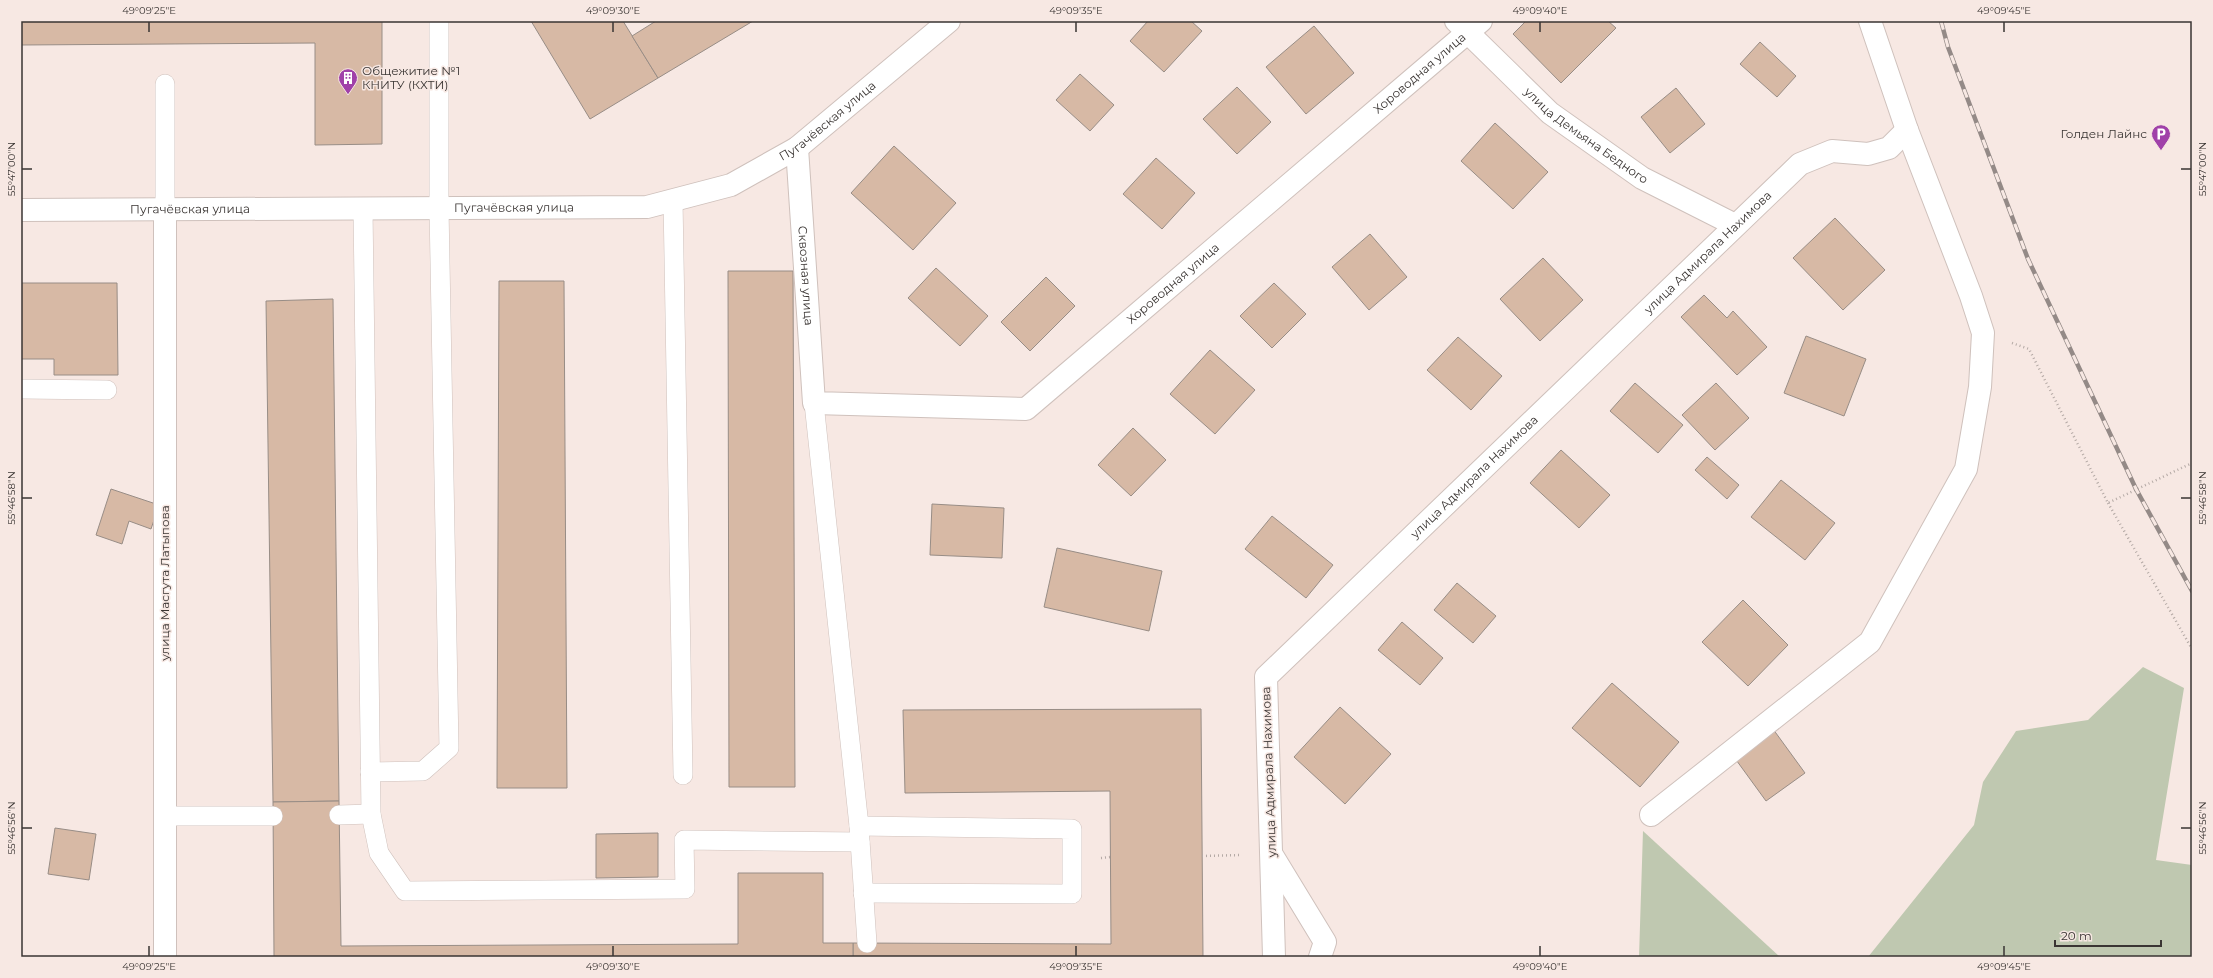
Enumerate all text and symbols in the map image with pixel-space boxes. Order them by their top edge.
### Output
text: 49°09'25"E [122,4,176,17]
text: 49°09'30"E [586,4,641,17]
text: 49°09'35"E [1049,4,1103,17]
text: 49°09'40"E [1513,4,1568,17]
text: 49°09'45"E [1977,4,2031,17]
street label: Хороводная улица [1370,29,1469,117]
place label: Общежитие №1 КНИТУ (КХТИ) [362,63,460,92]
building icon: Общежитие №1 КНИТУ (КХТИ) [337,67,359,95]
street label: Пугачёвская улица [776,77,879,164]
street label: улица Демьяна Бедного [1521,83,1651,187]
parking icon: Голден Лайнс [2150,123,2172,151]
place label: Голден Лайнс [2060,126,2147,141]
text: 55°47'00"N [5,142,18,196]
text: 55°47'00"N [2196,142,2209,196]
street label: улица Адмирала Нахимова [1640,187,1774,317]
street label: Пугачёвская улица [454,199,574,215]
street label: Пугачёвская улица [130,201,250,216]
street label: Сквозная улица [795,225,817,326]
street label: Хороводная улица [1124,240,1222,327]
street label: улица Адмирала Нахимова [1406,412,1541,542]
text: 55°46'58"N [5,471,18,525]
text: 55°46'58"N [2196,471,2209,525]
street label: улица Масгута Латыпова [157,505,172,662]
street label: улица Адмирала Нахимова [1258,686,1279,859]
text: 55°46'56"N [5,801,18,855]
text: 55°46'56"N [2196,801,2209,855]
scale bar [2055,922,2161,948]
text: 20 m [2061,928,2092,943]
text: 49°09'25"E [122,960,176,973]
text: 49°09'30"E [586,960,641,973]
text: 49°09'35"E [1049,960,1103,973]
text: 49°09'40"E [1513,960,1568,973]
text: 49°09'45"E [1977,960,2031,973]

